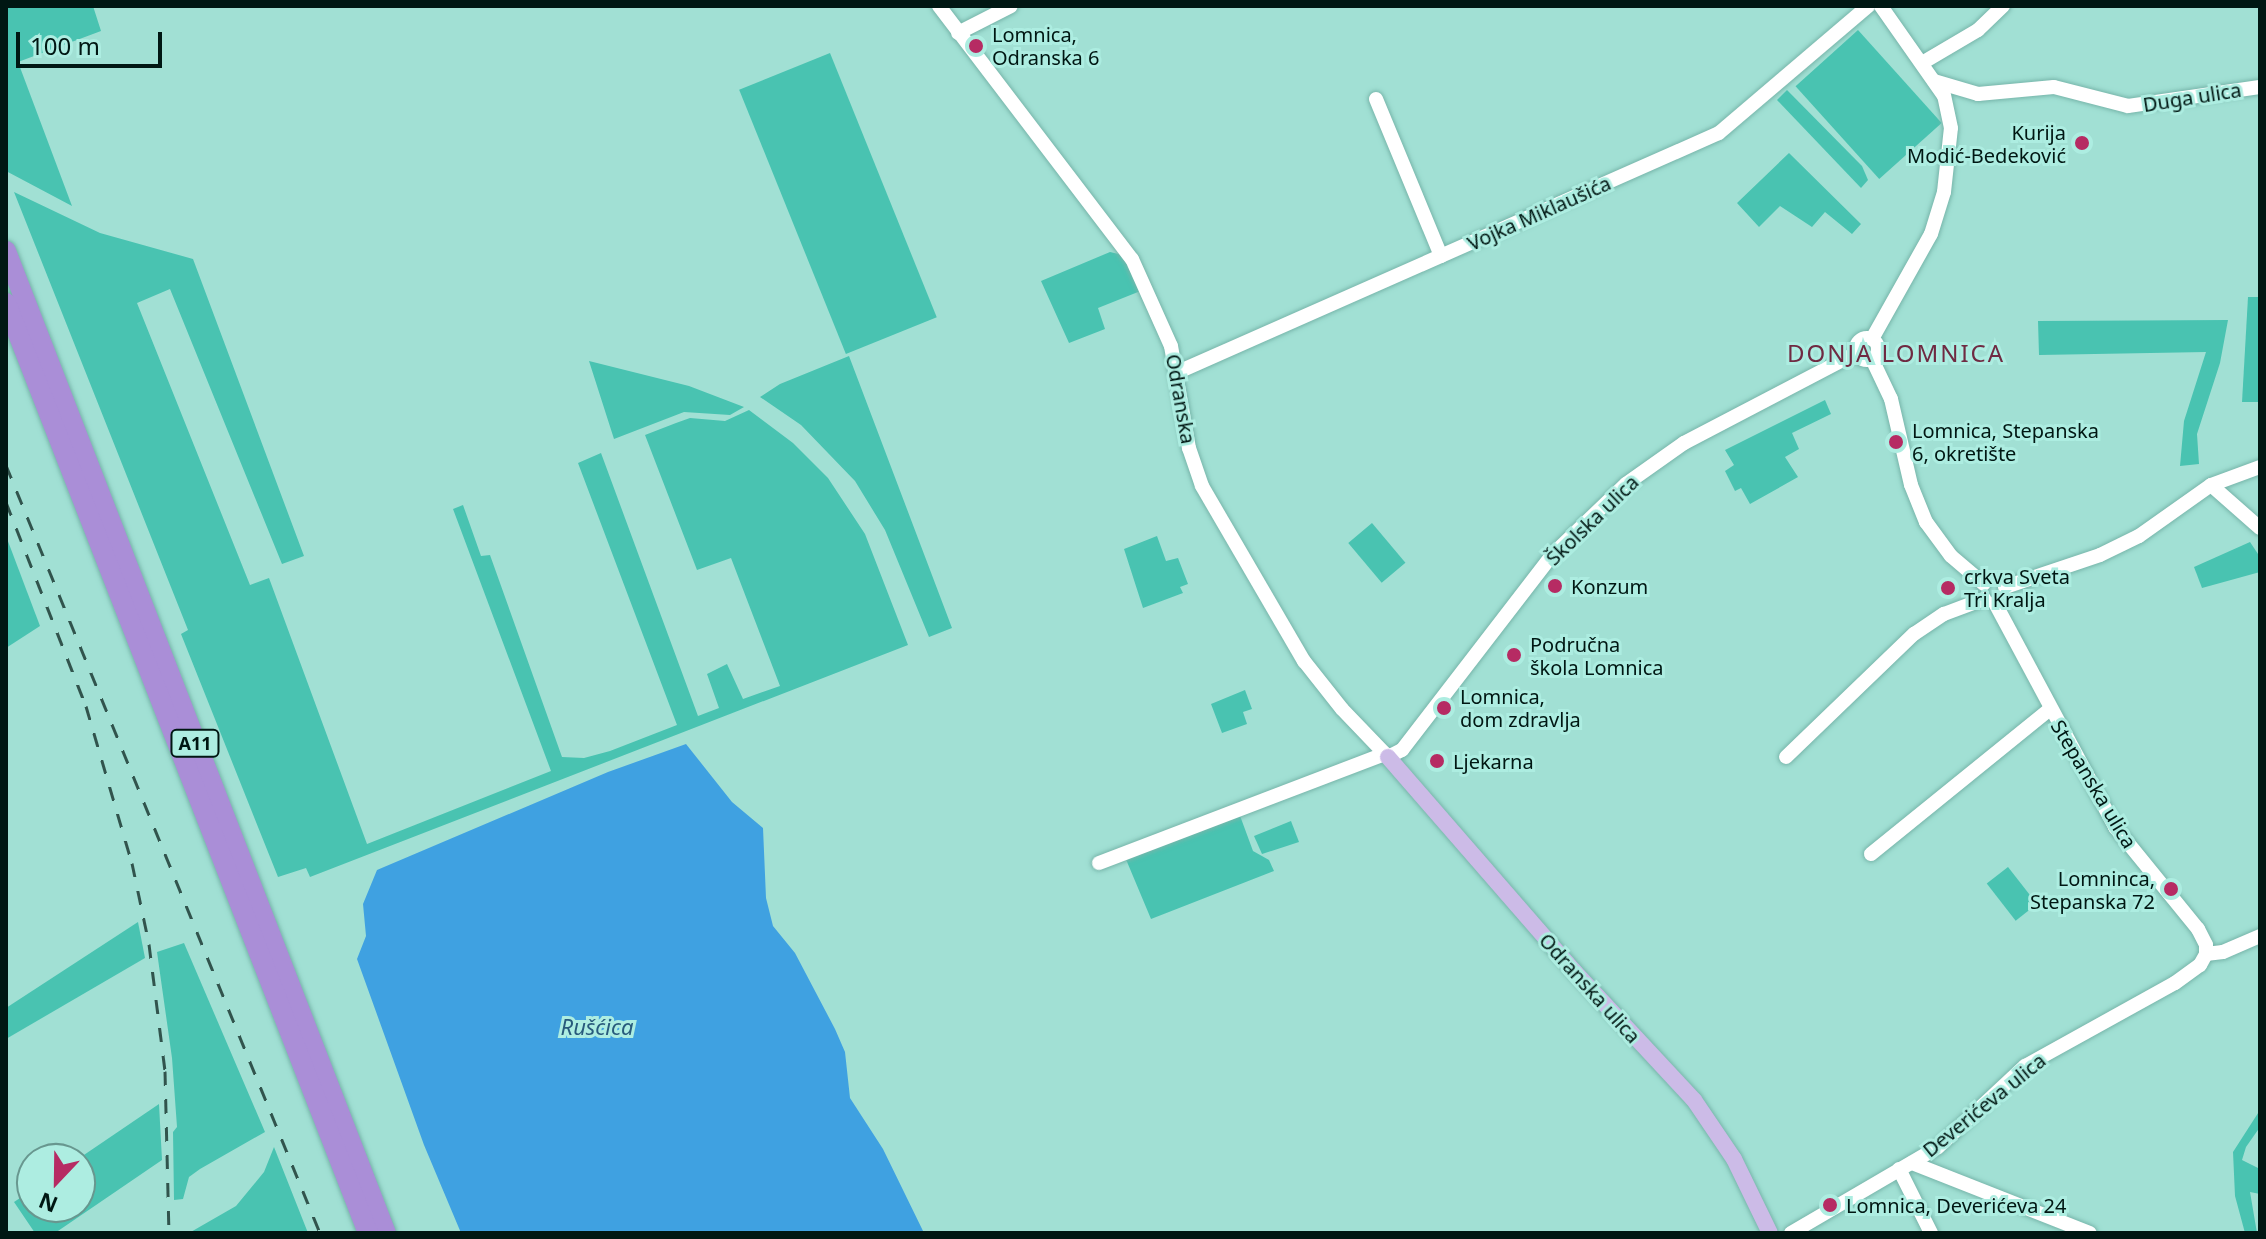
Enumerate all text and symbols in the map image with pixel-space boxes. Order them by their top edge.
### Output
scale bar [20,16,166,66]
place label: Lomnica, Odranska 6 [992,22,1099,69]
text: 100 m [30,29,100,62]
marker: Lomnica, Odranska 6 [967,37,985,55]
street label: Duga ulica [2141,77,2243,117]
place label: Kurija Modić-Bedeković [1907,120,2066,167]
marker: Kurija Modić-Bedeković [2073,134,2091,152]
street label: Vojka Miklaušića [1464,171,1614,255]
district label: DONJA LOMNICA [1787,339,2005,367]
street label: Odranska [1161,352,1201,446]
place label: Lomnica, Stepanska 6, okretište [1912,418,2099,465]
marker: Lomnica, Stepanska 6, okretište [1887,433,1905,451]
street label: Školska ulica [1541,470,1643,570]
place label: crkva Sveta Tri Kralja [1964,564,2070,611]
place label: Konzum [1571,574,1648,598]
marker: Konzum [1546,577,1564,595]
marker: crkva Sveta Tri Kralja [1939,579,1957,597]
place label: Područna škola Lomnica [1530,632,1664,679]
marker: Područna škola Lomnica [1505,646,1523,664]
place label: Lomnica, dom zdravlja [1460,684,1581,731]
marker: Lomnica, dom zdravlja [1435,699,1453,717]
street label: Stepanska ulica [2046,715,2142,853]
road number: A11 [169,729,221,757]
place label: Ljekarna [1453,749,1534,773]
marker: Ljekarna [1428,752,1446,770]
place label: Lomninca, Stepanska 72 [2030,866,2155,913]
marker: Lomninca, Stepanska 72 [2162,880,2180,898]
street label: Odranska ulica [1534,928,1646,1048]
water label: Rušćica [561,1014,633,1040]
street label: Deverićeva ulica [1918,1048,2050,1162]
north arrow [16,1143,96,1223]
text: N [34,1186,62,1221]
place label: Lomnica, Deverićeva 24 [1846,1193,2066,1217]
marker: Lomnica, Deverićeva 24 [1821,1196,1839,1214]

